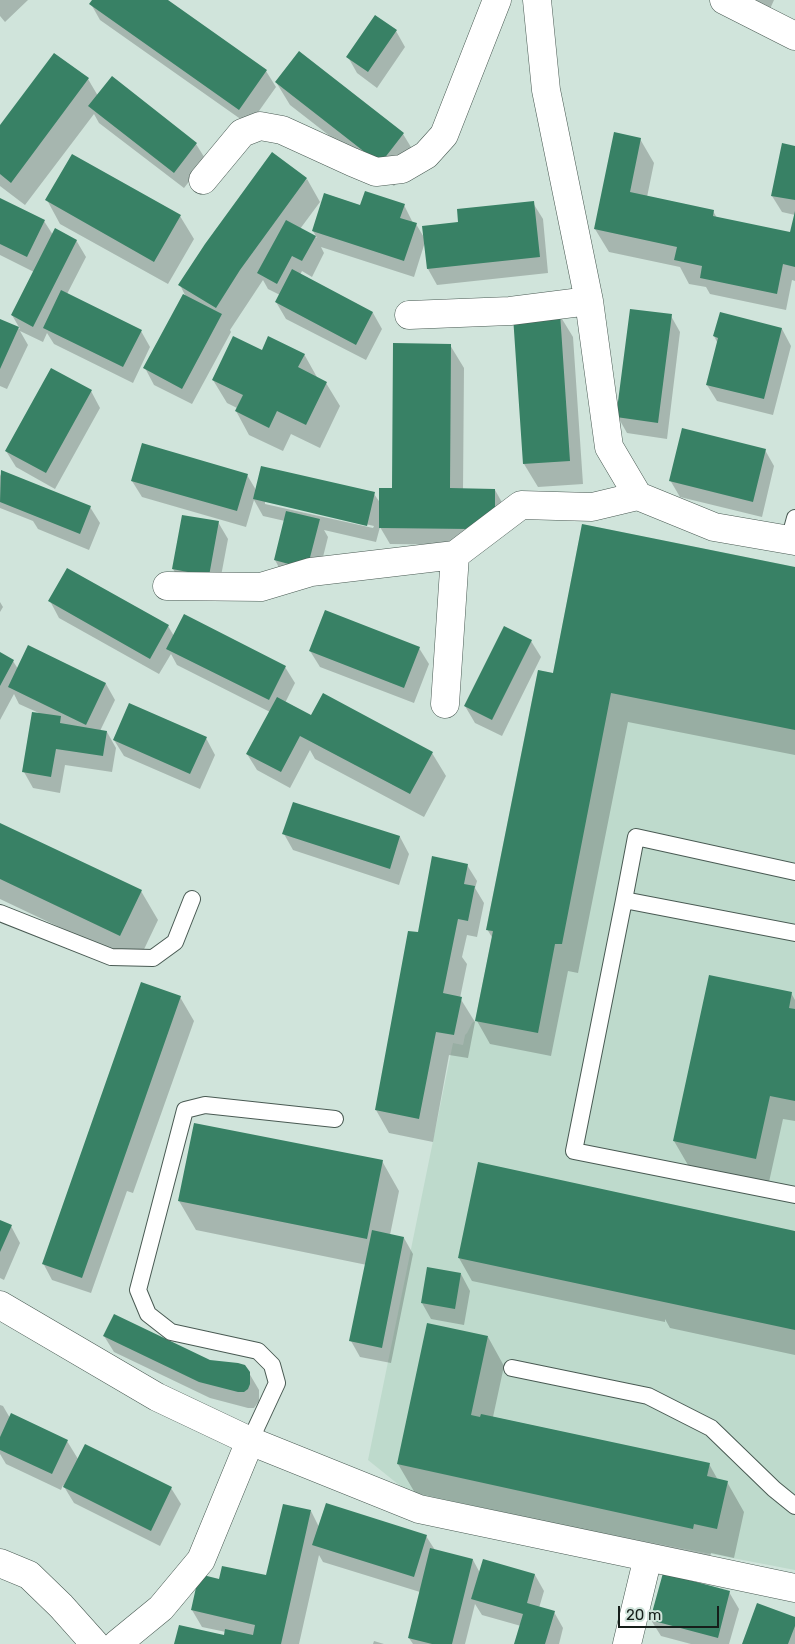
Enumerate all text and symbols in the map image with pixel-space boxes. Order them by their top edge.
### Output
scale bar [620,1596,721,1628]
text: 20 m [626,1606,661,1624]

